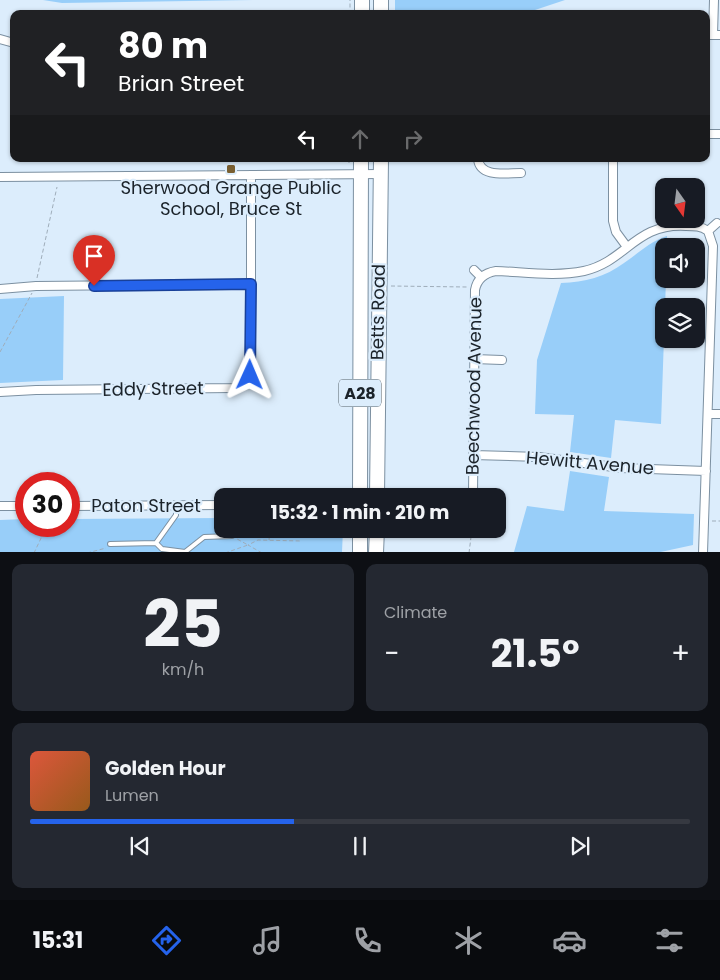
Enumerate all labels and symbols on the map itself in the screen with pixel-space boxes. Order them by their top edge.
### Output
marker: Sherwood Grange Public School, Bruce St [225,163,237,175]
place label: Sherwood Grange Public School, Bruce St [120,175,342,221]
north arrow [655,178,705,228]
pin [73,235,115,286]
street label: Betts Road [364,264,391,360]
street label: Beechwood Avenue [459,297,488,475]
position arrow [223,348,275,400]
street label: Eddy Street [102,375,204,402]
road number: A28 [339,379,381,406]
street label: Hewitt Avenue [525,444,655,481]
speed limit sign: 30 [15,472,80,537]
street label: Paton Street [91,493,201,518]

